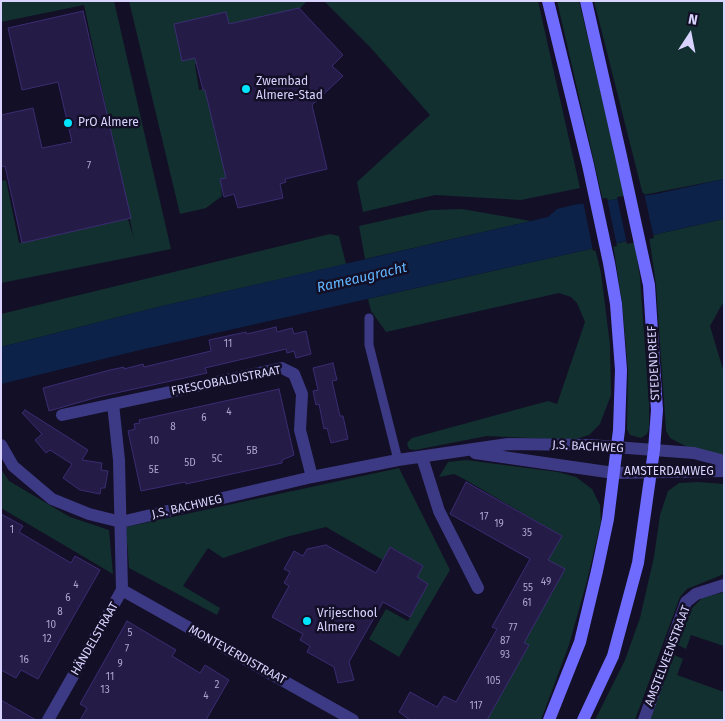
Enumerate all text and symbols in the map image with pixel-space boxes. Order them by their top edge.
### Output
north arrow [665,10,715,60]
text: N [687,11,699,29]
place label: Zwembad Almere-Stad [256,75,323,103]
marker: Zwembad Almere-Stad [240,83,252,95]
place label: PrO Almere [78,116,139,130]
marker: PrO Almere [62,117,74,129]
house number: 7 [87,160,91,172]
water label: Rameaugracht [315,259,409,297]
street label: STEDENDREEF [645,325,663,401]
house number: 11 [224,338,232,350]
street label: FRESCOBALDISTRAAT [170,363,282,399]
house number: 4 [226,406,232,418]
house number: 6 [201,412,207,424]
house number: 8 [170,421,176,433]
house number: 10 [149,435,159,447]
street label: J.S. BACHWEG [552,438,624,456]
house number: 5B [246,445,258,457]
house number: 5C [212,453,222,465]
house number: 5D [184,457,196,469]
house number: 5E [149,464,159,476]
street label: AMSTERDAMWEG [624,465,714,479]
street label: J.S. BACHWEG [150,492,224,522]
house number: 17 [480,511,488,523]
house number: 19 [494,518,504,530]
house number: 1 [10,524,14,536]
house number: 35 [522,527,532,539]
house number: 49 [541,576,551,588]
house number: 4 [73,579,79,591]
house number: 55 [523,582,533,594]
house number: 6 [65,592,71,604]
house number: 61 [522,597,532,609]
street label: HÄNDELSTRAAT [68,600,122,678]
street label: AMSTELVEENSTRAAT [642,604,694,708]
house number: 8 [57,606,63,618]
place label: Vrijeschool Almere [317,607,377,635]
marker: Vrijeschool Almere [301,615,313,627]
house number: 10 [46,619,56,631]
street label: MONTEVERDISTRAAT [186,622,288,688]
house number: 77 [509,622,517,634]
house number: 5 [127,627,133,639]
house number: 12 [42,633,52,645]
house number: 87 [500,635,510,647]
house number: 7 [125,643,129,655]
house number: 93 [500,649,510,661]
house number: 16 [19,654,29,666]
house number: 9 [117,658,123,670]
house number: 11 [106,671,114,683]
house number: 105 [486,675,500,687]
house number: 2 [215,679,219,691]
house number: 13 [100,684,110,696]
house number: 4 [203,690,209,702]
house number: 117 [470,700,482,712]

